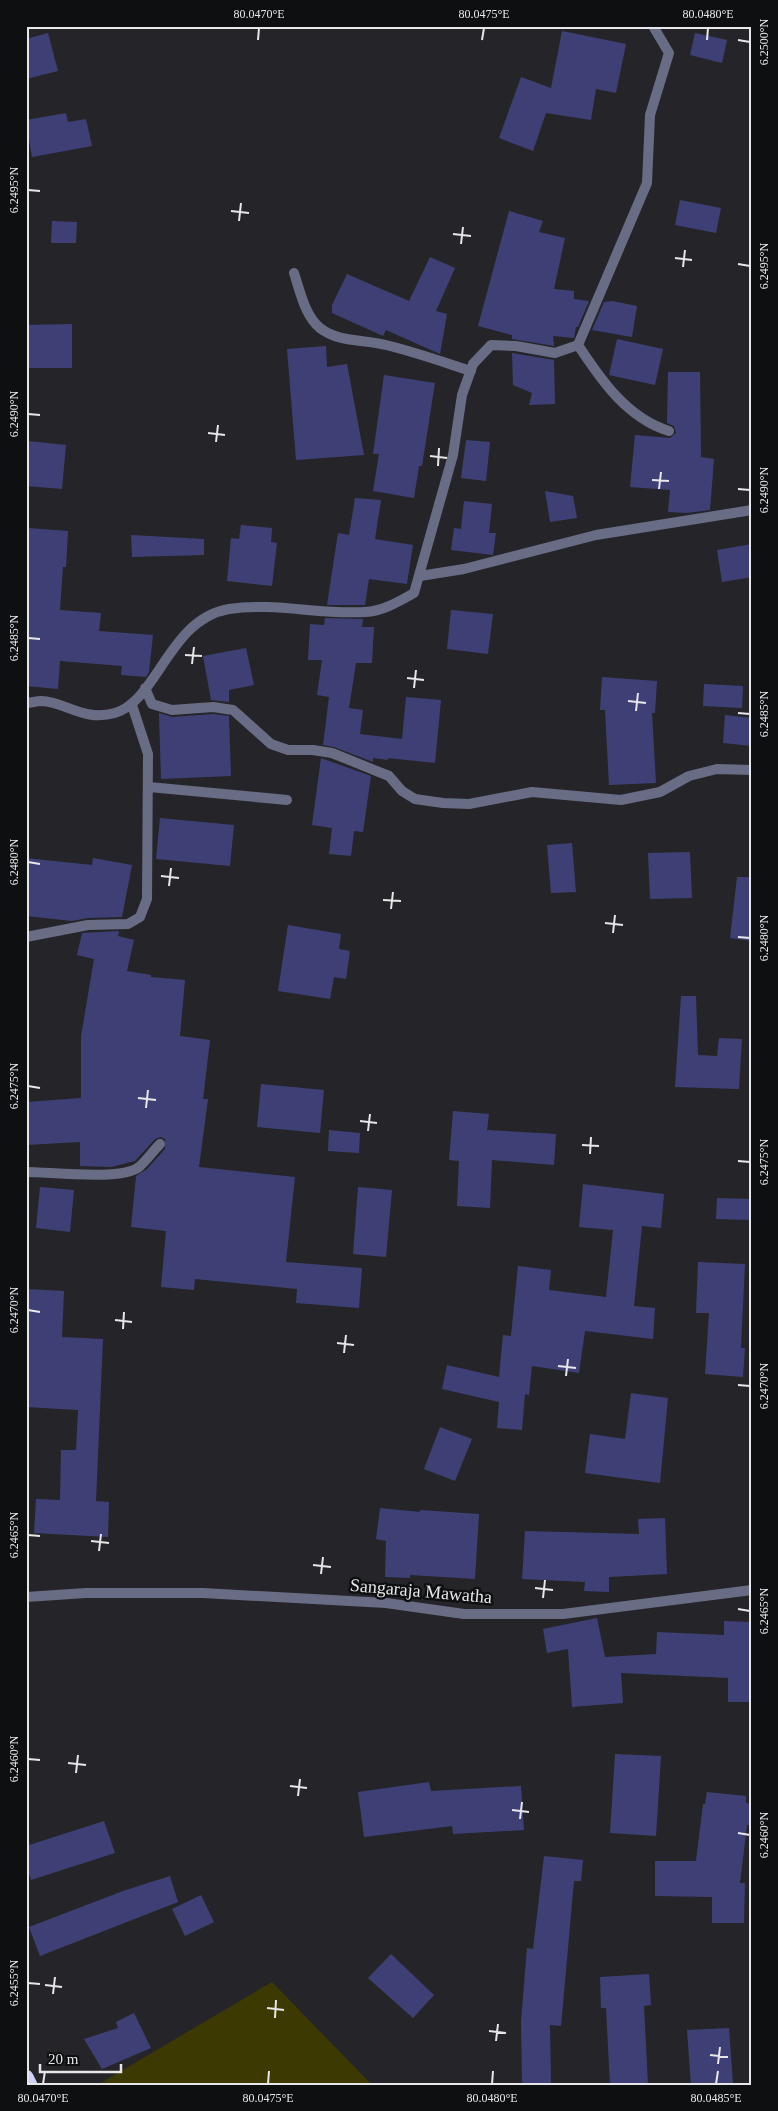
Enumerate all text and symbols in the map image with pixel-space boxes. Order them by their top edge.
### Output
text: 80.0470°E [233,7,285,21]
text: 80.0475°E [458,7,510,21]
text: 80.0480°E [682,7,734,21]
text: 6.2500°N [757,18,771,65]
text: 6.2495°N [7,166,21,213]
text: 6.2495°N [757,242,771,289]
text: 6.2490°N [7,390,21,437]
text: 6.2490°N [757,466,771,513]
text: 6.2485°N [7,614,21,661]
text: 6.2485°N [757,690,771,737]
text: 6.2480°N [7,838,21,885]
text: 6.2480°N [757,914,771,961]
text: 6.2475°N [7,1062,21,1109]
text: 6.2475°N [757,1138,771,1185]
text: 6.2470°N [7,1286,21,1333]
text: 6.2470°N [757,1362,771,1409]
text: 6.2465°N [7,1511,21,1558]
street label: Sangaraja Mawatha [349,1575,493,1607]
text: 6.2465°N [757,1587,771,1634]
text: 6.2460°N [7,1735,21,1782]
text: 6.2460°N [757,1811,771,1858]
text: 6.2455°N [7,1959,21,2006]
scale bar [40,2041,121,2073]
text: 20 m [48,2051,79,2067]
text: 80.0470°E [17,2091,69,2105]
text: 80.0475°E [242,2091,294,2105]
text: 80.0480°E [466,2091,518,2105]
text: 80.0485°E [690,2091,742,2105]

